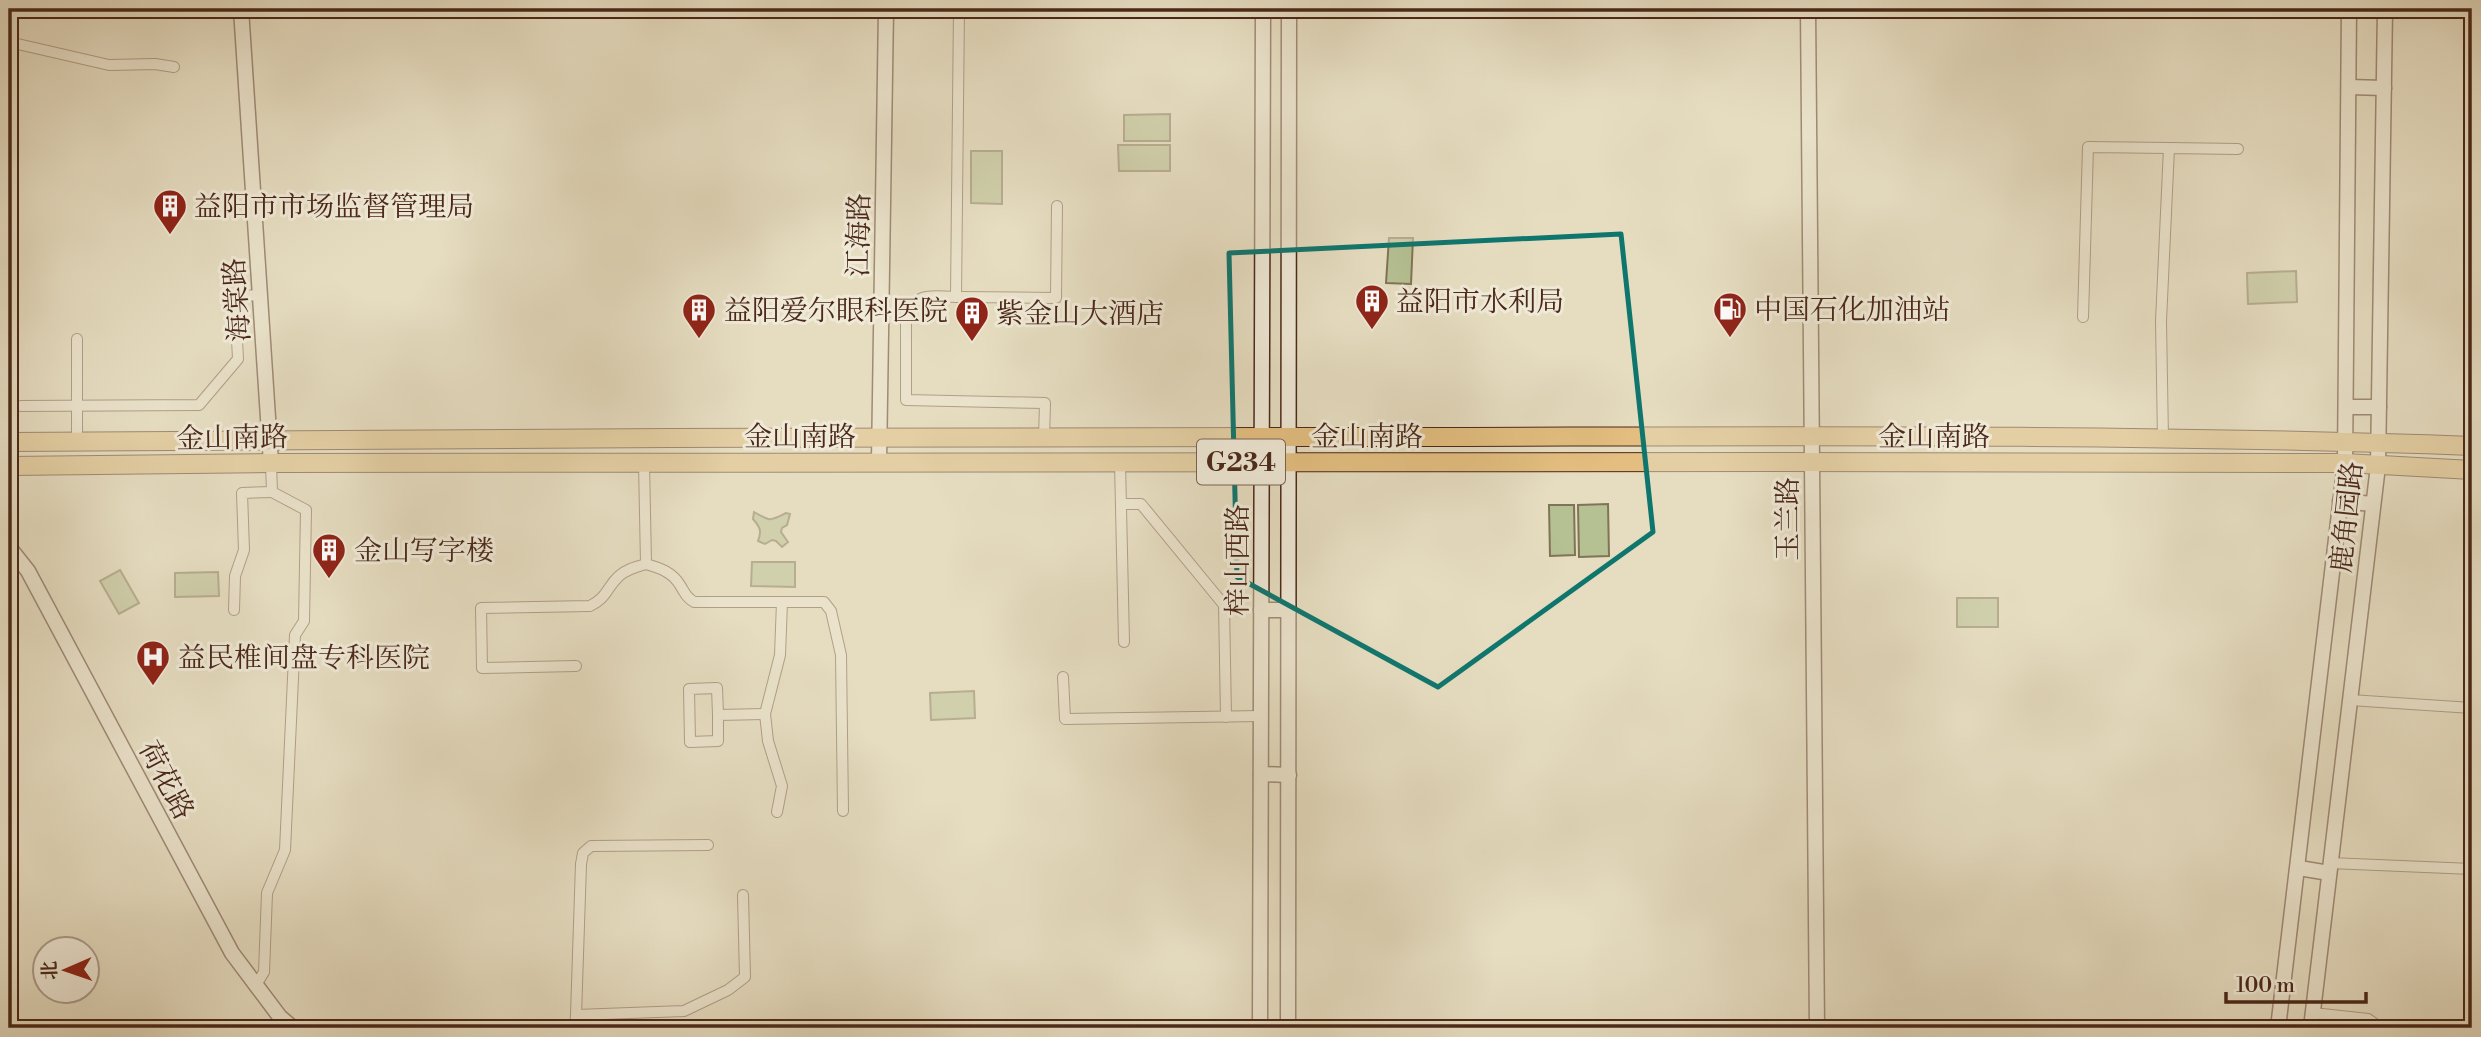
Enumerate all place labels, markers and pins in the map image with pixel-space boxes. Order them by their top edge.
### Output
building icon: 益阳市市场监督管理局 [151,187,189,236]
place label: 益阳市市场监督管理局 [194,190,474,225]
building icon: 益阳市水利局 [1353,282,1391,331]
place label: 益阳市水利局 [1396,285,1564,320]
fuel station icon: 中国石化加油站 [1711,290,1749,339]
building icon: 益阳爱尔眼科医院 [680,291,718,340]
place label: 中国石化加油站 [1754,293,1950,328]
place label: 益阳爱尔眼科医院 [724,294,948,329]
building icon: 紫金山大酒店 [953,294,991,343]
place label: 紫金山大酒店 [996,297,1164,332]
building icon: 金山写字楼 [310,531,348,580]
place label: 金山写字楼 [354,534,494,569]
hospital icon: 益民椎间盘专科医院 [134,638,172,687]
place label: 益民椎间盘专科医院 [178,641,430,676]

